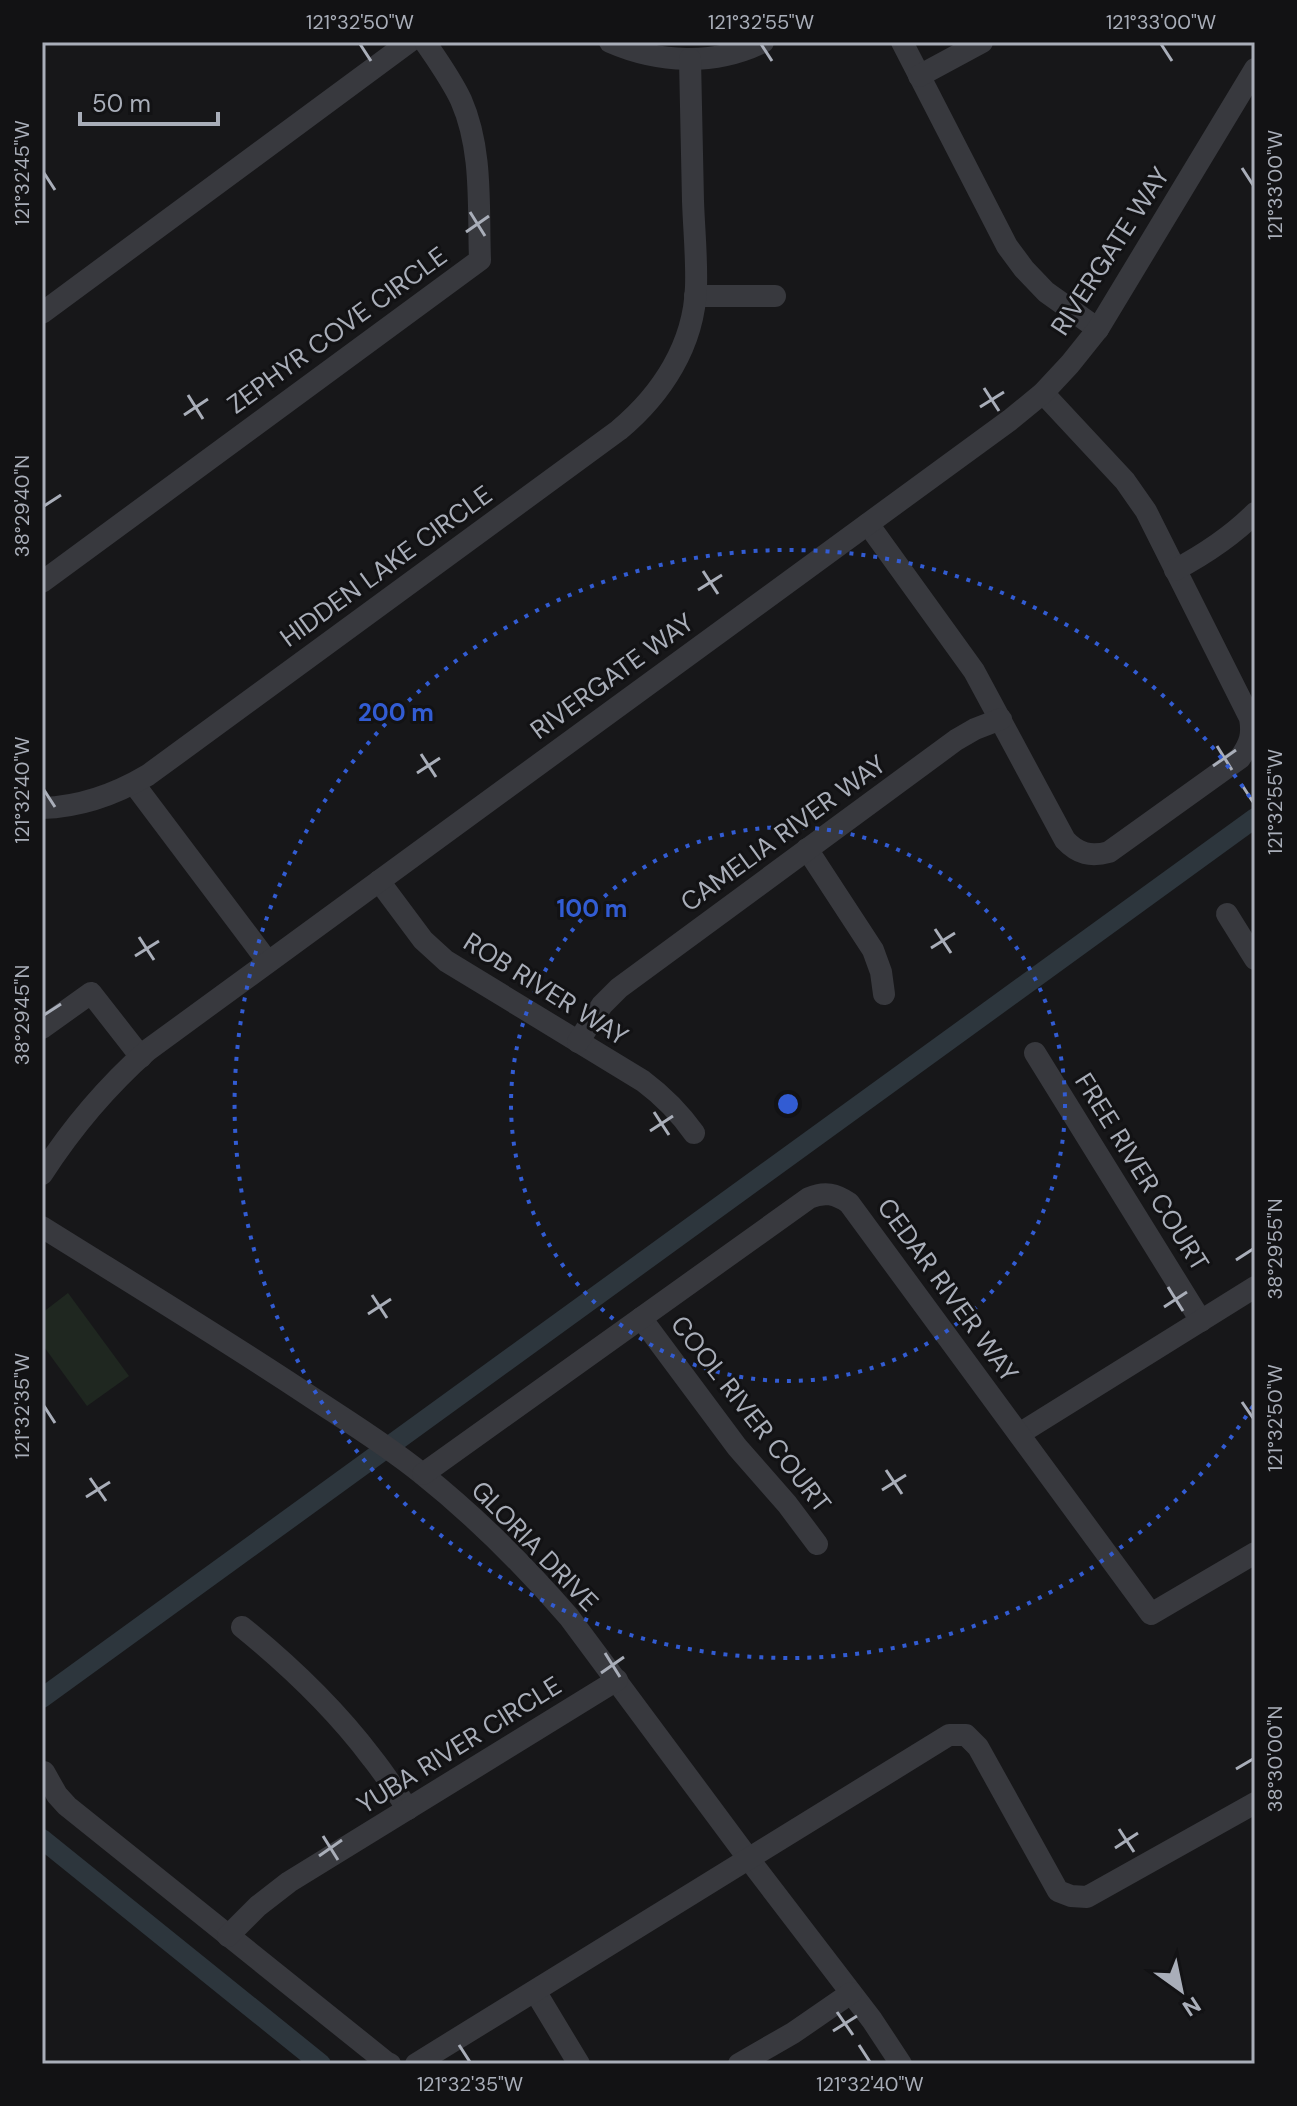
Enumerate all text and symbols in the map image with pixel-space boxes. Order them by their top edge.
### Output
text: 121°32'50"W [306,9,414,35]
text: 121°32'55"W [708,9,814,35]
text: 121°33'00"W [1106,9,1216,35]
scale bar [80,76,218,126]
text: 50 m [92,88,151,119]
text: 121°32'45"W [9,120,35,226]
text: 121°33'00"W [1262,130,1288,240]
street label: RIVERGATE WAY [1043,160,1177,342]
street label: ZEPHYR COVE CIRCLE [221,239,453,421]
text: 38°29'40"N [9,455,35,557]
street label: HIDDEN LAKE CIRCLE [273,478,499,654]
street label: RIVERGATE WAY [524,605,700,747]
text: 200 m [358,697,434,728]
text: 121°32'40"W [9,736,35,844]
street label: CAMELIA RIVER WAY [674,747,892,919]
text: 121°32'55"W [1262,749,1288,855]
text: 100 m [557,893,627,924]
street label: ROB RIVER WAY [457,925,635,1053]
text: 38°29'45"N [9,965,35,1065]
street label: FREE RIVER COURT [1067,1067,1217,1277]
centre of rings [774,1090,802,1118]
street label: CEDAR RIVER WAY [870,1191,1026,1389]
text: 38°29'55"N [1262,1199,1288,1300]
street label: COOL RIVER COURT [663,1308,839,1520]
text: 121°32'35"W [9,1353,35,1459]
text: 121°32'50"W [1262,1364,1288,1472]
street label: GLORIA DRIVE [464,1473,606,1619]
street label: YUBA RIVER CIRCLE [350,1668,568,1822]
text: 38°30'00"N [1262,1706,1288,1812]
north arrow [1141,1950,1221,2030]
text: N [1177,1990,1206,2023]
text: 121°32'35"W [417,2071,523,2097]
text: 121°32'40"W [816,2071,924,2097]

